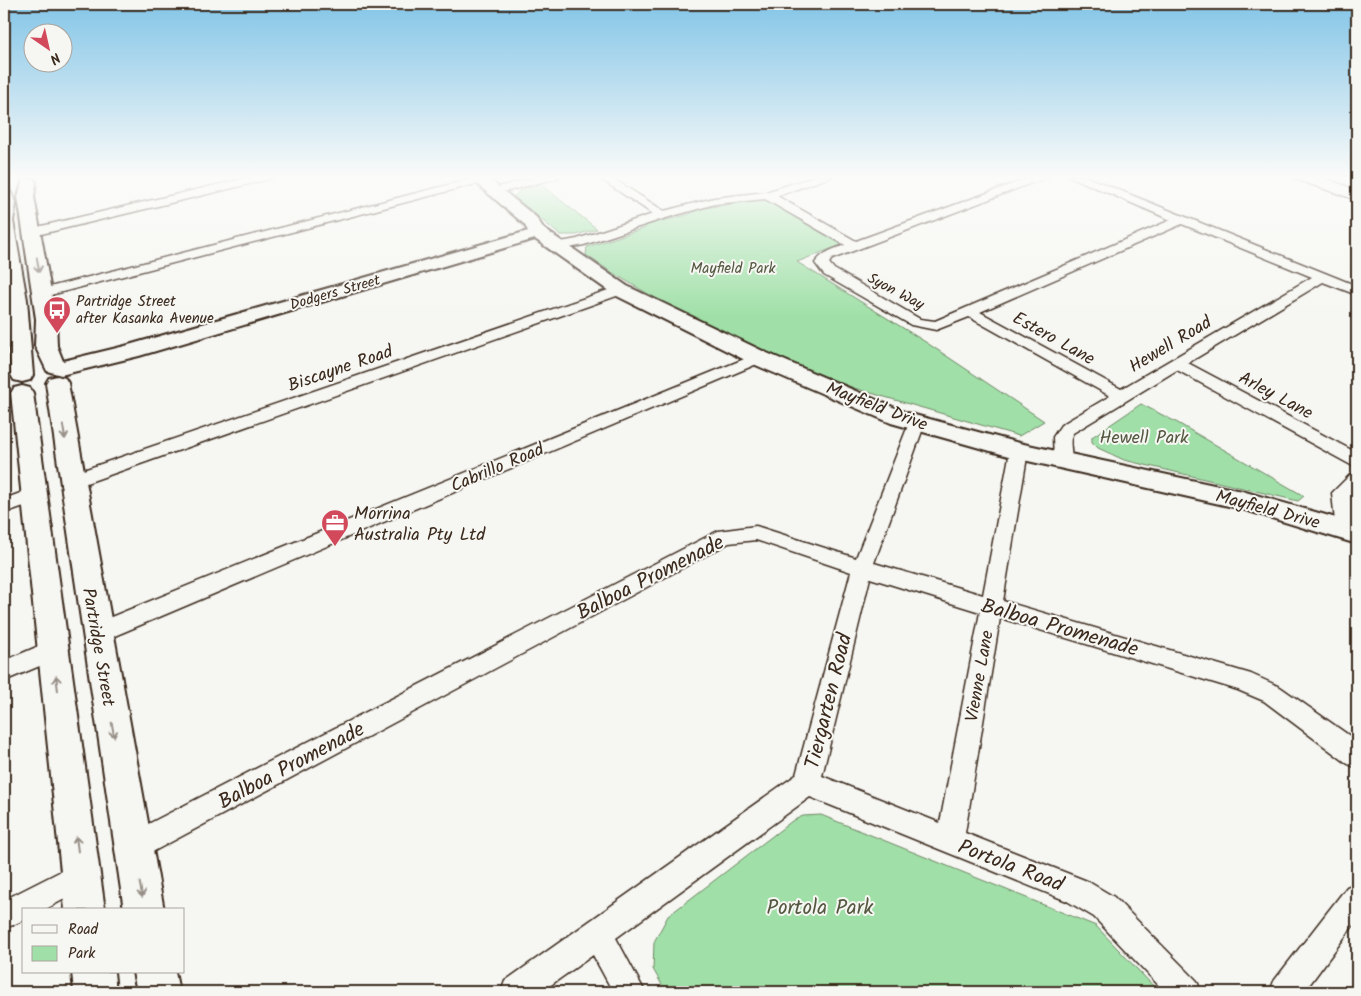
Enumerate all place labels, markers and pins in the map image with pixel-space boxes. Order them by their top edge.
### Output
place label: Partridge Street after Kasanka Avenue [76,290,214,331]
bus stop icon: Partridge Street after Kasanka Avenue [42,295,72,334]
place label: Morrina Australia Pty Ltd [354,500,486,550]
office icon: Morrina Australia Pty Ltd [320,508,350,547]

